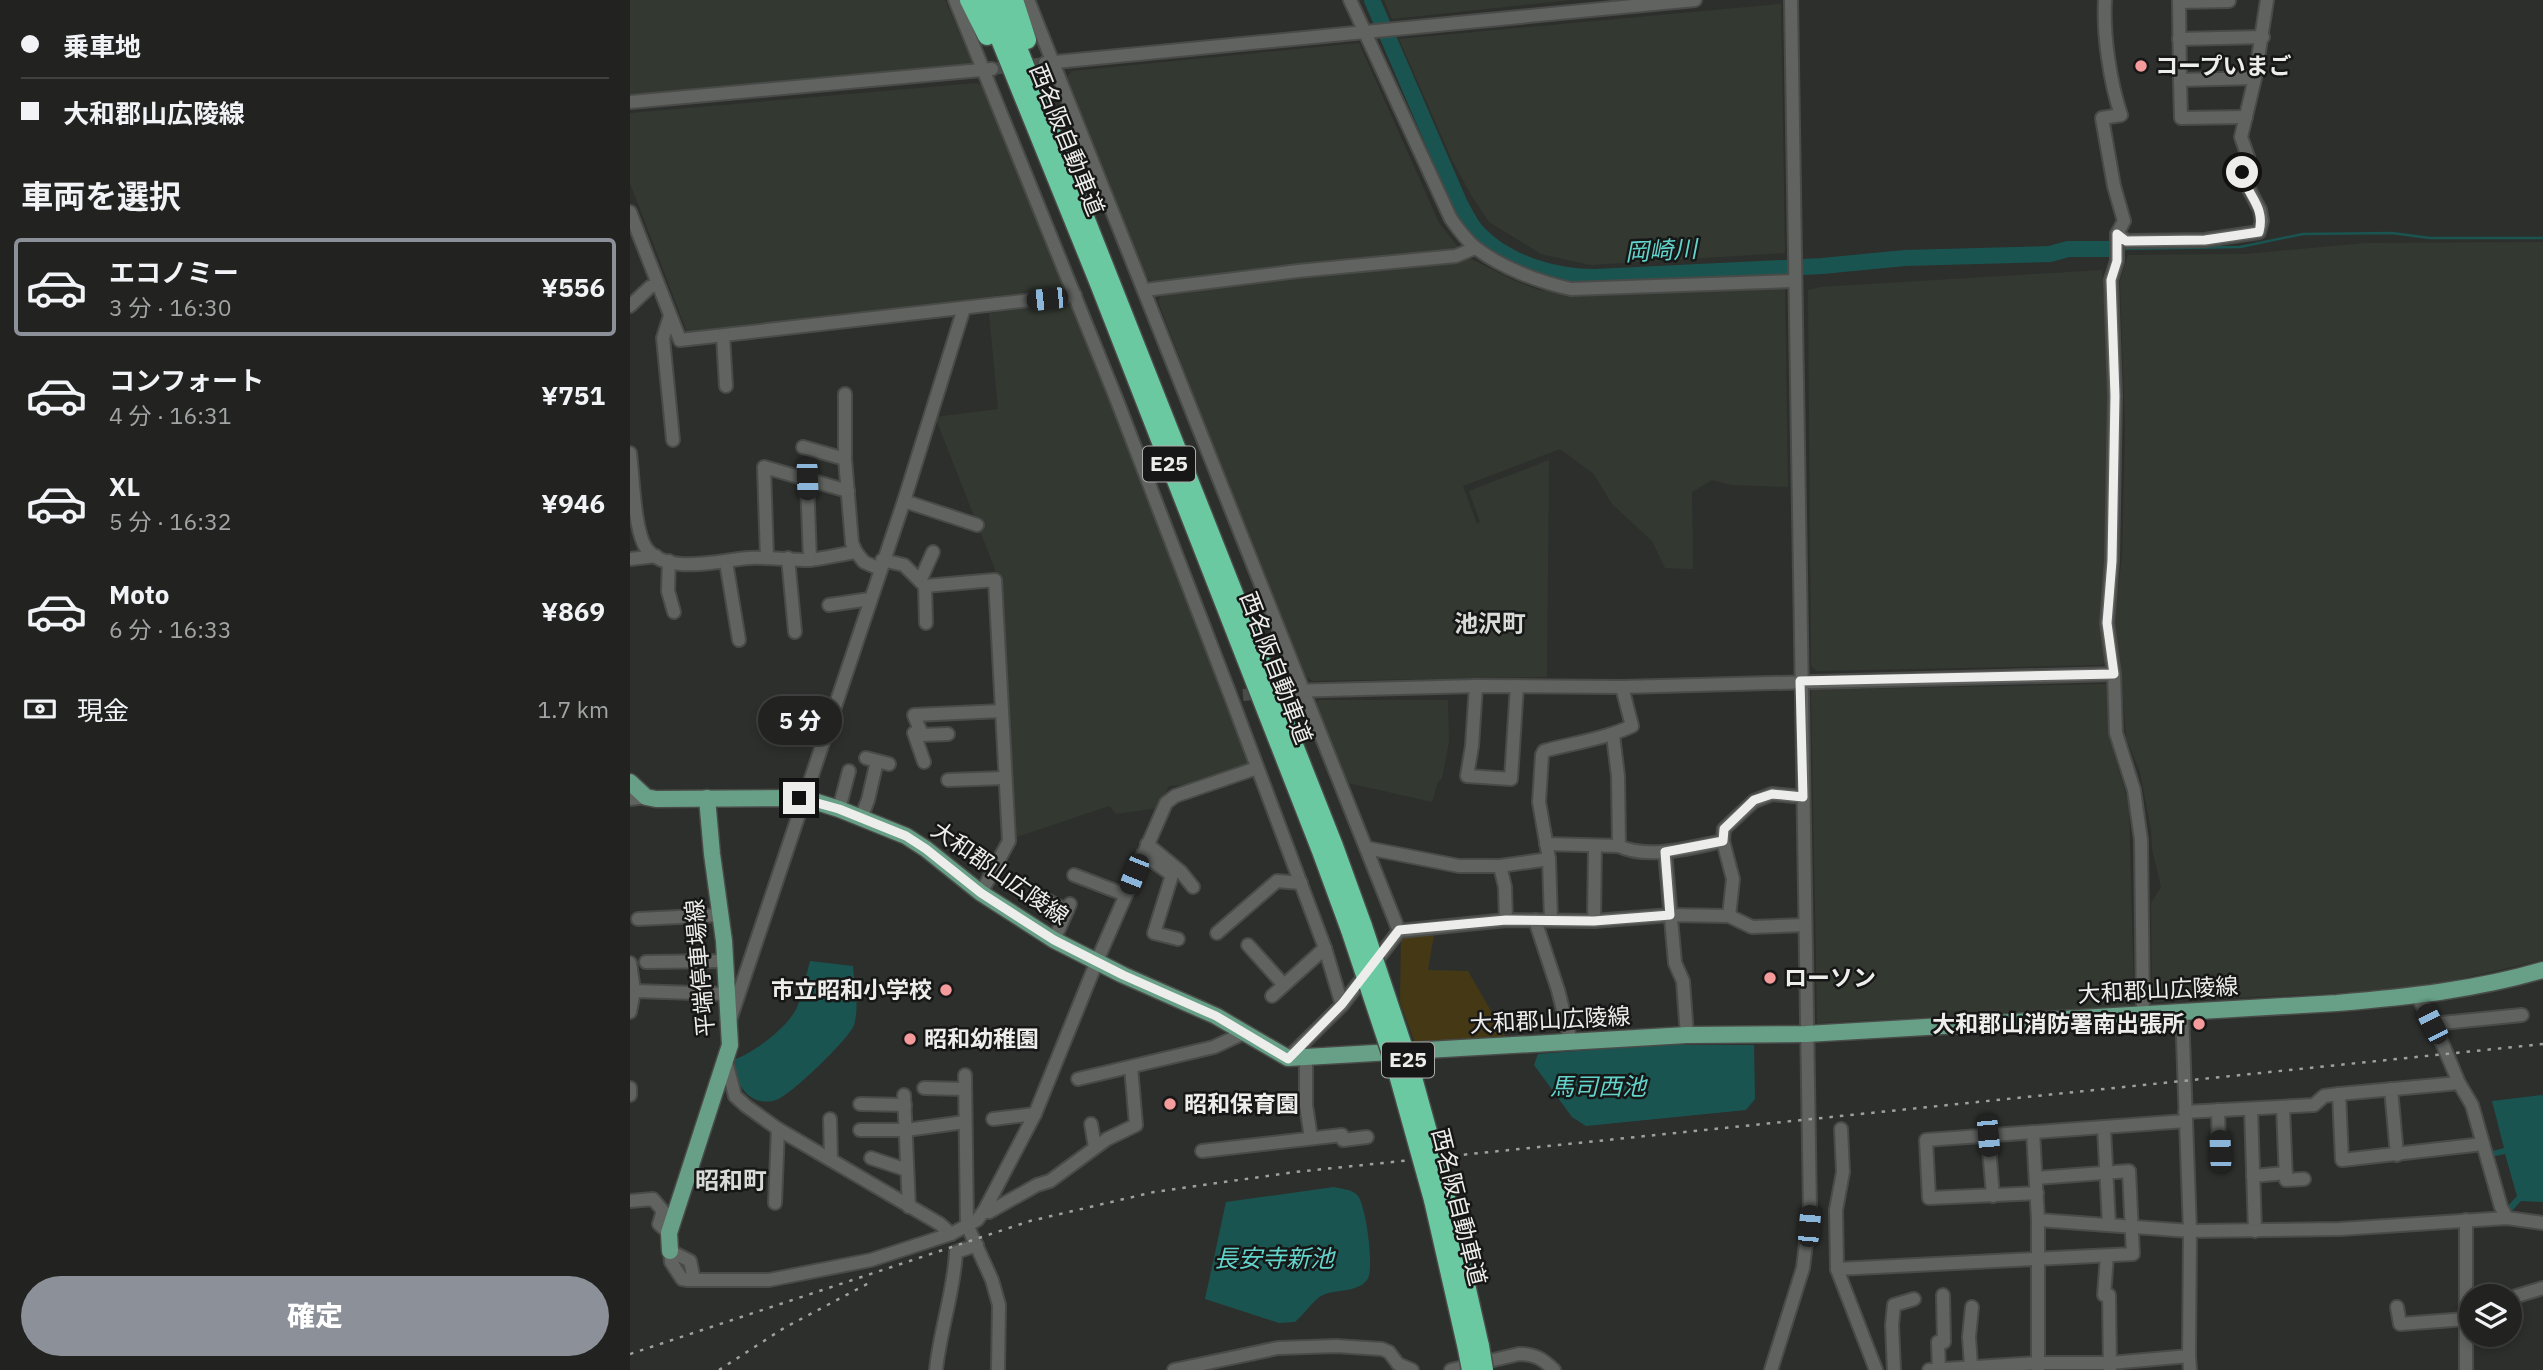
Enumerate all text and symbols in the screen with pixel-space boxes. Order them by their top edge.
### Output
text: 乗車地 [63,29,141,63]
place label: コープいまご [2155,50,2292,80]
marker: コープいまご [2133,58,2149,74]
street label: 西名阪自動車道 [1024,59,1112,220]
text: 大和郡山広陵線 [63,96,245,130]
route start [2226,156,2258,188]
text: 車両を選択 [21,175,181,217]
water label: 岡崎川 [1624,232,1701,268]
text: エコノミー [109,255,239,289]
icon: car [25,256,88,319]
text: ¥556 [541,270,605,304]
car [1026,286,1069,312]
text: 3 分 · 16:30 [109,292,232,322]
text: コンフォート [109,363,264,397]
icon: car [25,364,88,427]
text: ¥751 [541,378,605,412]
text: 4 分 · 16:31 [109,400,232,430]
road number: E25 [1143,447,1195,482]
car [796,458,819,500]
text: XL [109,469,140,503]
icon: car [25,472,88,535]
text: ¥946 [541,486,605,520]
text: 5 分 · 16:32 [109,506,232,536]
text: Moto [109,577,169,611]
icon: car [25,580,88,643]
street label: 西名阪自動車道 [1234,587,1320,748]
text: ¥869 [541,594,605,628]
district label: 池沢町 [1454,607,1526,639]
text: 6 分 · 16:33 [109,614,232,644]
icon: cash [21,690,59,728]
text: 現金 [77,693,129,727]
text: 1.7 km [538,694,609,724]
callout: 5 分 [757,696,841,746]
text: 5 分 [779,705,821,735]
route end [783,782,815,814]
street label: 大和郡山広陵線 [926,814,1075,931]
car [1117,851,1152,897]
street label: 平端停車場線 [678,898,720,1038]
place label: ローソン [1784,962,1876,992]
marker: ローソン [1762,970,1778,986]
street label: 大和郡山広陵線 [2077,970,2239,1008]
place label: 市立昭和小学校 [771,974,932,1004]
marker: 市立昭和小学校 [938,982,954,998]
street label: 大和郡山広陵線 [1469,1000,1631,1038]
car [2414,1001,2451,1047]
place label: 大和郡山消防署南出張所 [1932,1008,2185,1038]
marker: 大和郡山消防署南出張所 [2191,1016,2207,1032]
place label: 昭和幼稚園 [924,1023,1039,1053]
marker: 昭和幼稚園 [902,1031,918,1047]
road number: E25 [1382,1042,1434,1078]
water label: 馬司西池 [1550,1070,1648,1102]
place label: 昭和保育園 [1184,1088,1299,1118]
marker: 昭和保育園 [1162,1096,1178,1112]
car [1976,1114,2001,1158]
street label: 西名阪自動車道 [1426,1125,1494,1288]
car [2209,1130,2232,1172]
district label: 昭和町 [695,1164,767,1196]
car [1797,1204,1822,1248]
water label: 長安寺新池 [1214,1242,1336,1274]
button: 確定 [21,1276,609,1356]
map controls [2459,1284,2522,1347]
button: layers [2459,1284,2522,1347]

